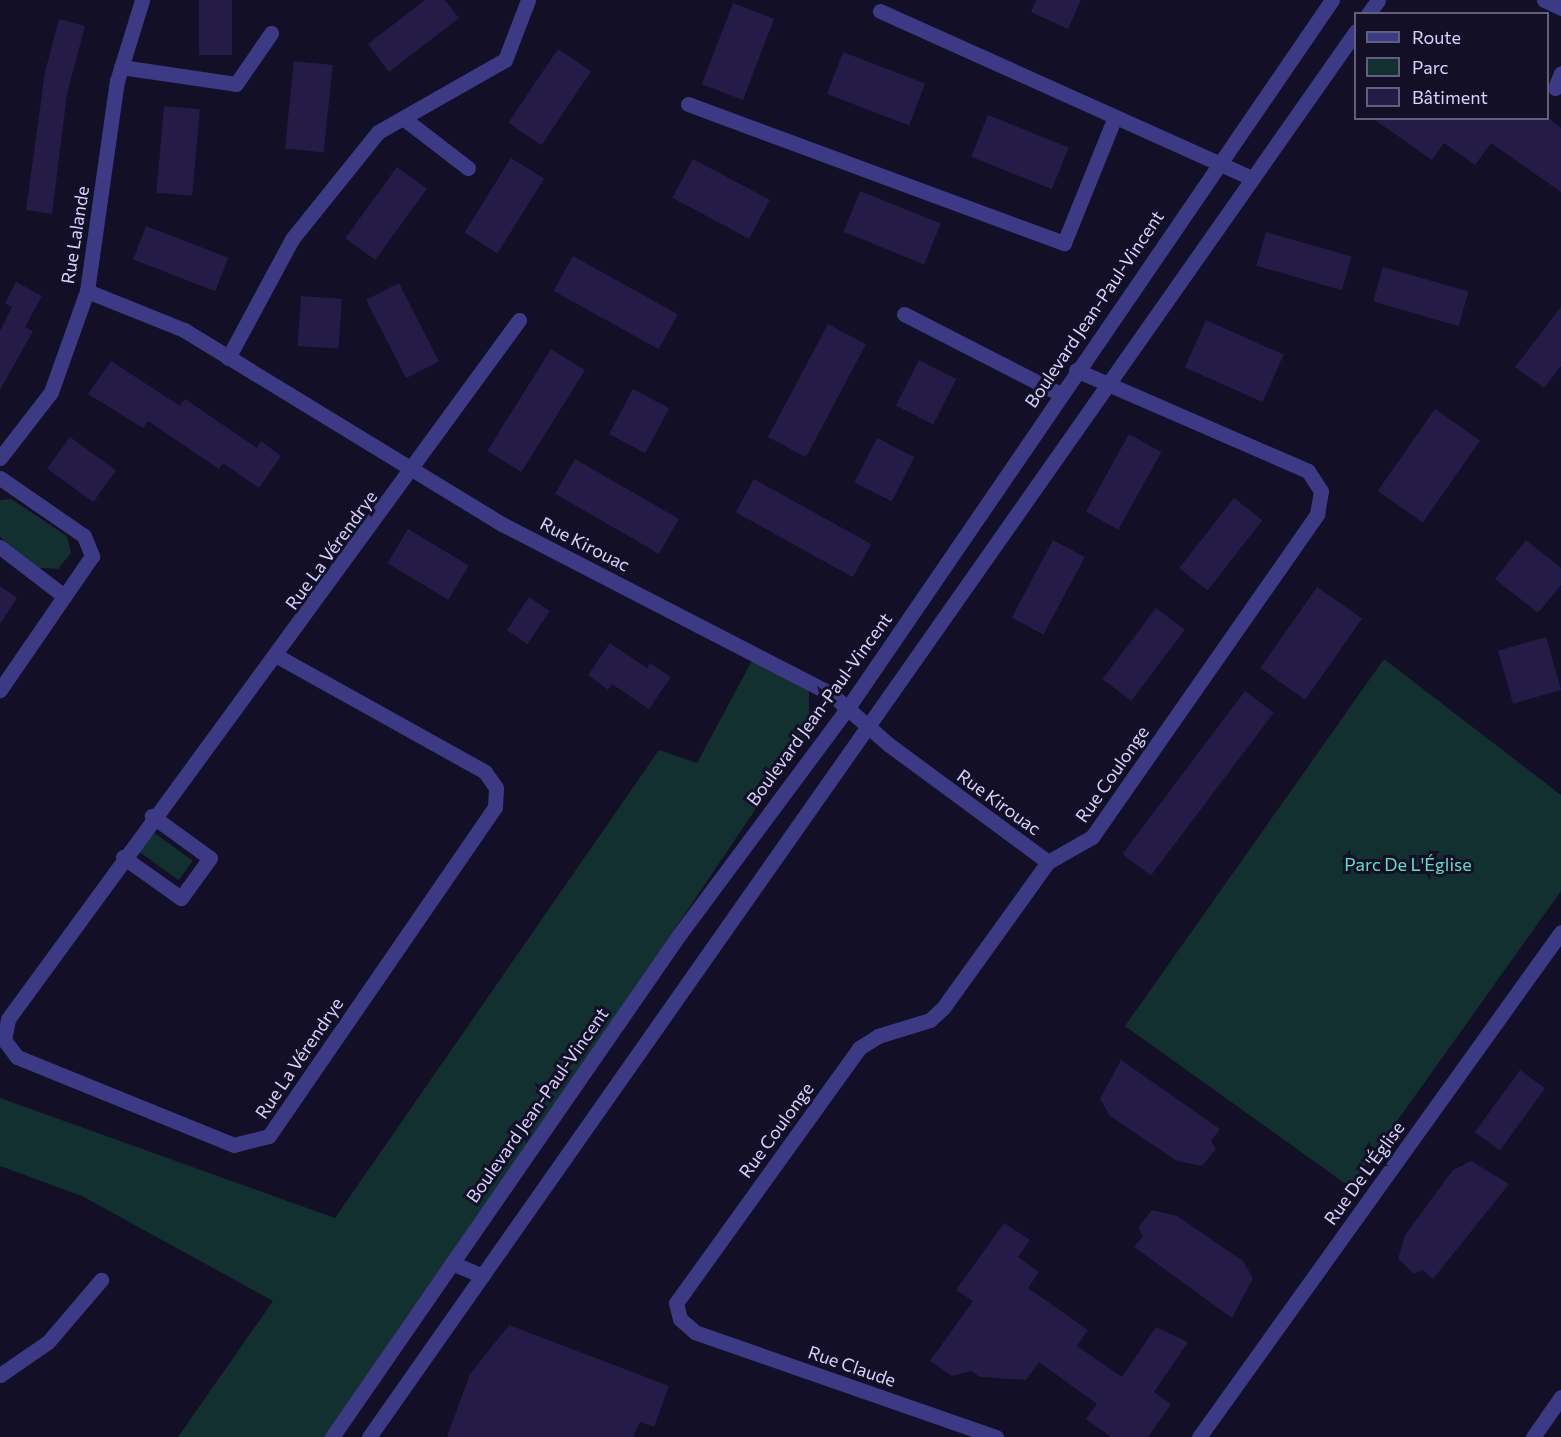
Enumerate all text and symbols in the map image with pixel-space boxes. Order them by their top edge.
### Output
legend [1354,12,1549,120]
text: Route [1412,26,1461,48]
text: Parc [1412,56,1449,78]
text: Bâtiment [1412,86,1488,108]
street label: Rue Lalande [57,184,93,286]
street label: Boulevard Jean-Paul-Vincent [1020,206,1168,412]
street label: Rue La Vérendrye [281,486,381,614]
street label: Rue Kirouac [537,512,633,576]
street label: Boulevard Jean-Paul-Vincent [742,608,896,810]
street label: Rue Coulonge [1071,722,1153,826]
street label: Rue Kirouac [953,765,1045,839]
park label: Parc De L'Église [1344,853,1472,875]
street label: Rue La Vérendrye [250,993,348,1123]
street label: Boulevard Jean-Paul-Vincent [461,1003,613,1207]
street label: Rue Coulonge [734,1078,818,1182]
street label: Rue De L'Église [1319,1117,1409,1229]
street label: Rue Claude [805,1341,899,1391]

